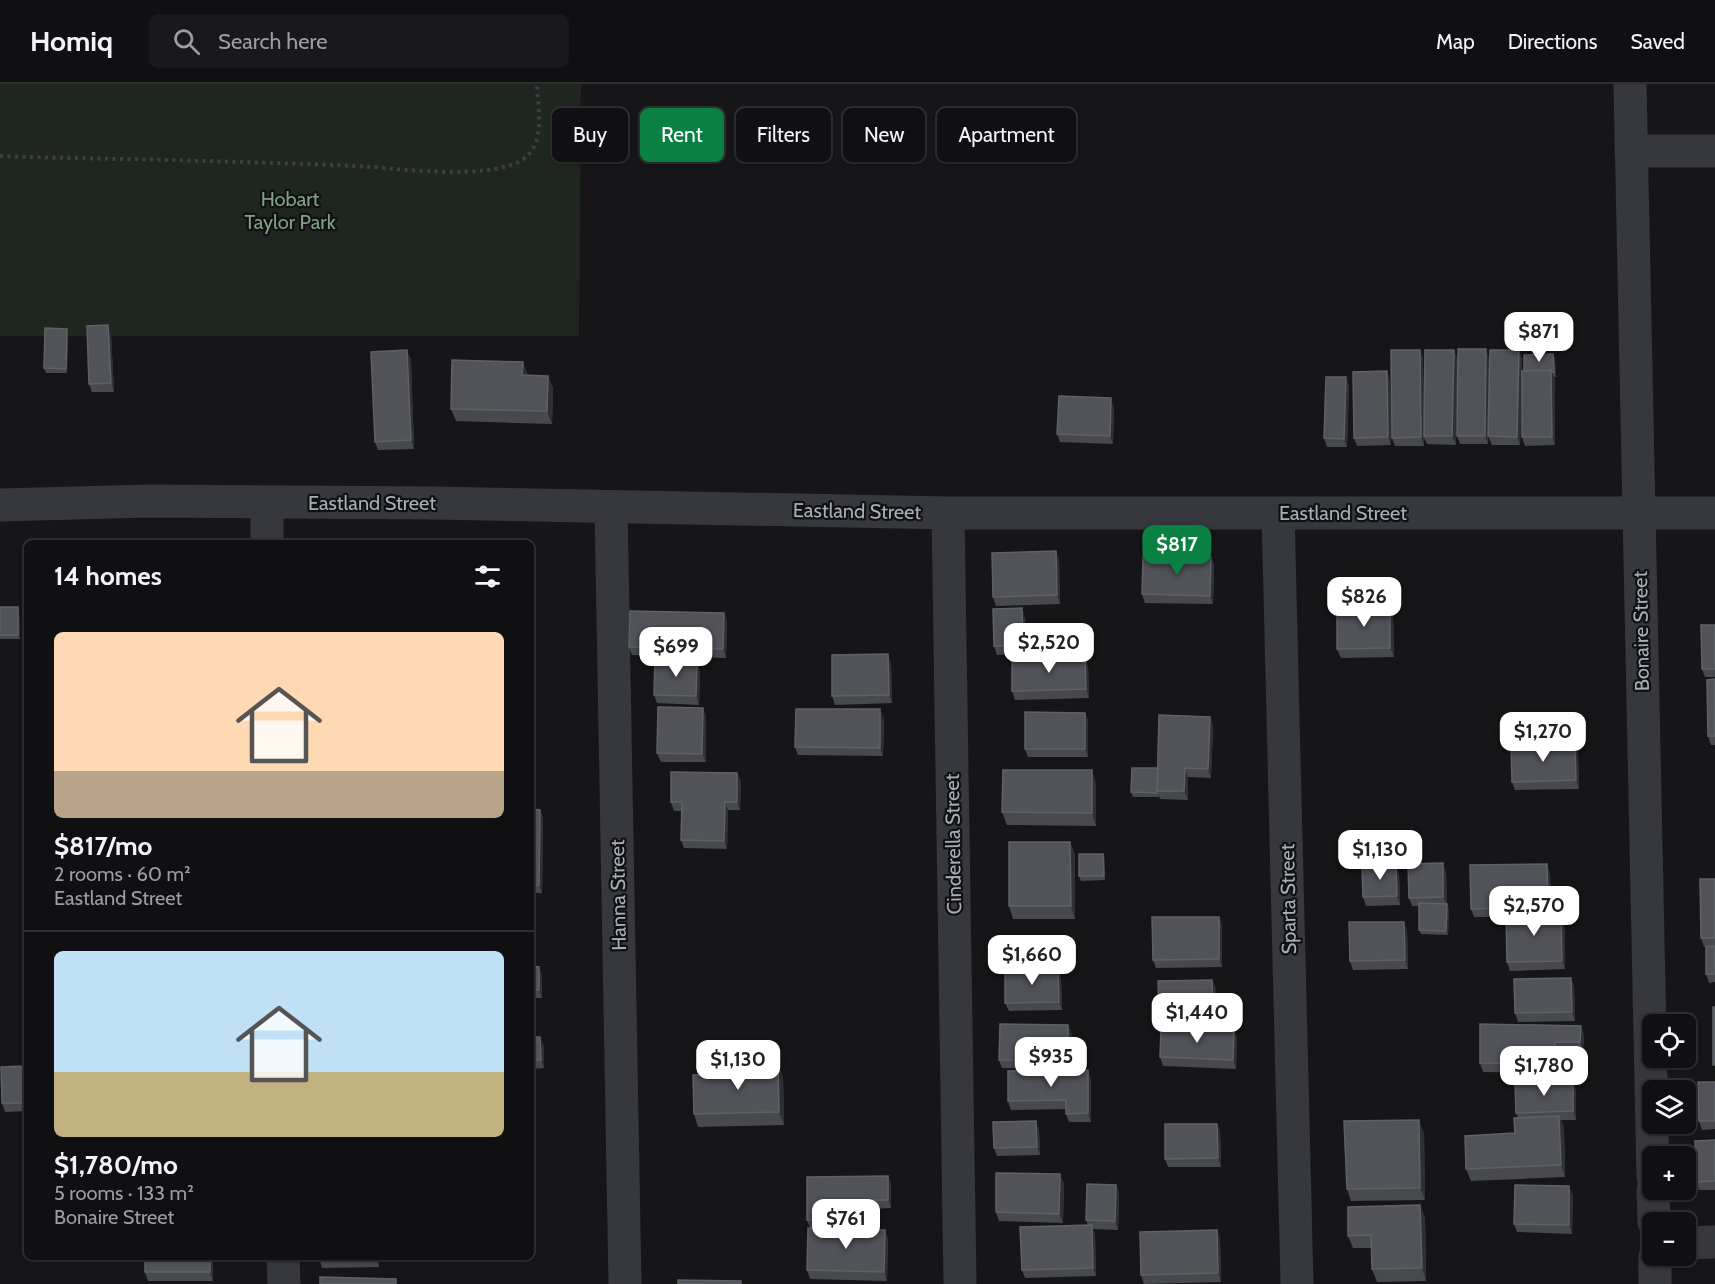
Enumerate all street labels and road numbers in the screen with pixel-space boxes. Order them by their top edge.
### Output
street label: Eastland Street [308,491,436,515]
street label: Eastland Street [793,498,922,524]
street label: Eastland Street [1279,501,1407,525]
street label: Bonaire Street [1628,570,1654,691]
street label: Cinderella Street [940,773,966,915]
street label: Hanna Street [605,839,631,951]
street label: Sparta Street [1275,843,1301,955]

